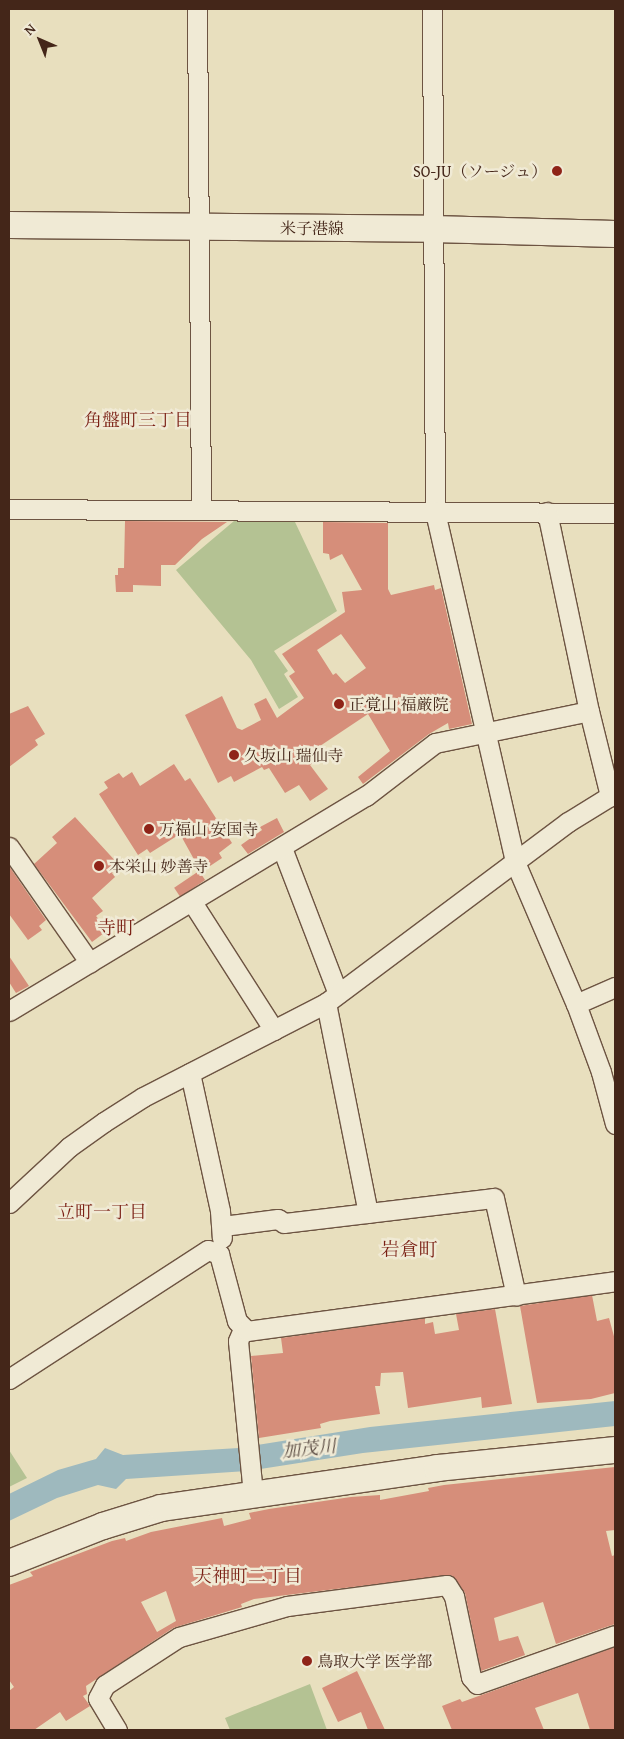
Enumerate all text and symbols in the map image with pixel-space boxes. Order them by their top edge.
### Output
north arrow [15,15,65,65]
text: N [19,19,40,40]
place label: SO-JU（ソージュ） [412,161,547,181]
marker: SO-JU（ソージュ） [551,165,563,177]
street label: 米子港線 [280,218,344,238]
district label: 角盤町三丁目 [84,409,192,431]
place label: 正覚山 福厳院 [349,694,449,714]
marker: 正覚山 福厳院 [333,698,345,710]
place label: 久坂山 瑞仙寺 [244,745,344,765]
marker: 久坂山 瑞仙寺 [228,749,240,761]
place label: 万福山 安国寺 [159,819,259,839]
marker: 万福山 安国寺 [143,823,155,835]
place label: 本栄山 妙善寺 [109,856,209,876]
marker: 本栄山 妙善寺 [93,860,105,872]
district label: 寺町 [97,917,135,939]
district label: 立町一丁目 [57,1201,147,1223]
district label: 岩倉町 [381,1239,437,1261]
water label: 加茂川 [281,1435,337,1463]
district label: 天神町二丁目 [194,1565,302,1587]
place label: 鳥取大学 医学部 [317,1651,433,1671]
marker: 鳥取大学 医学部 [301,1655,313,1667]

